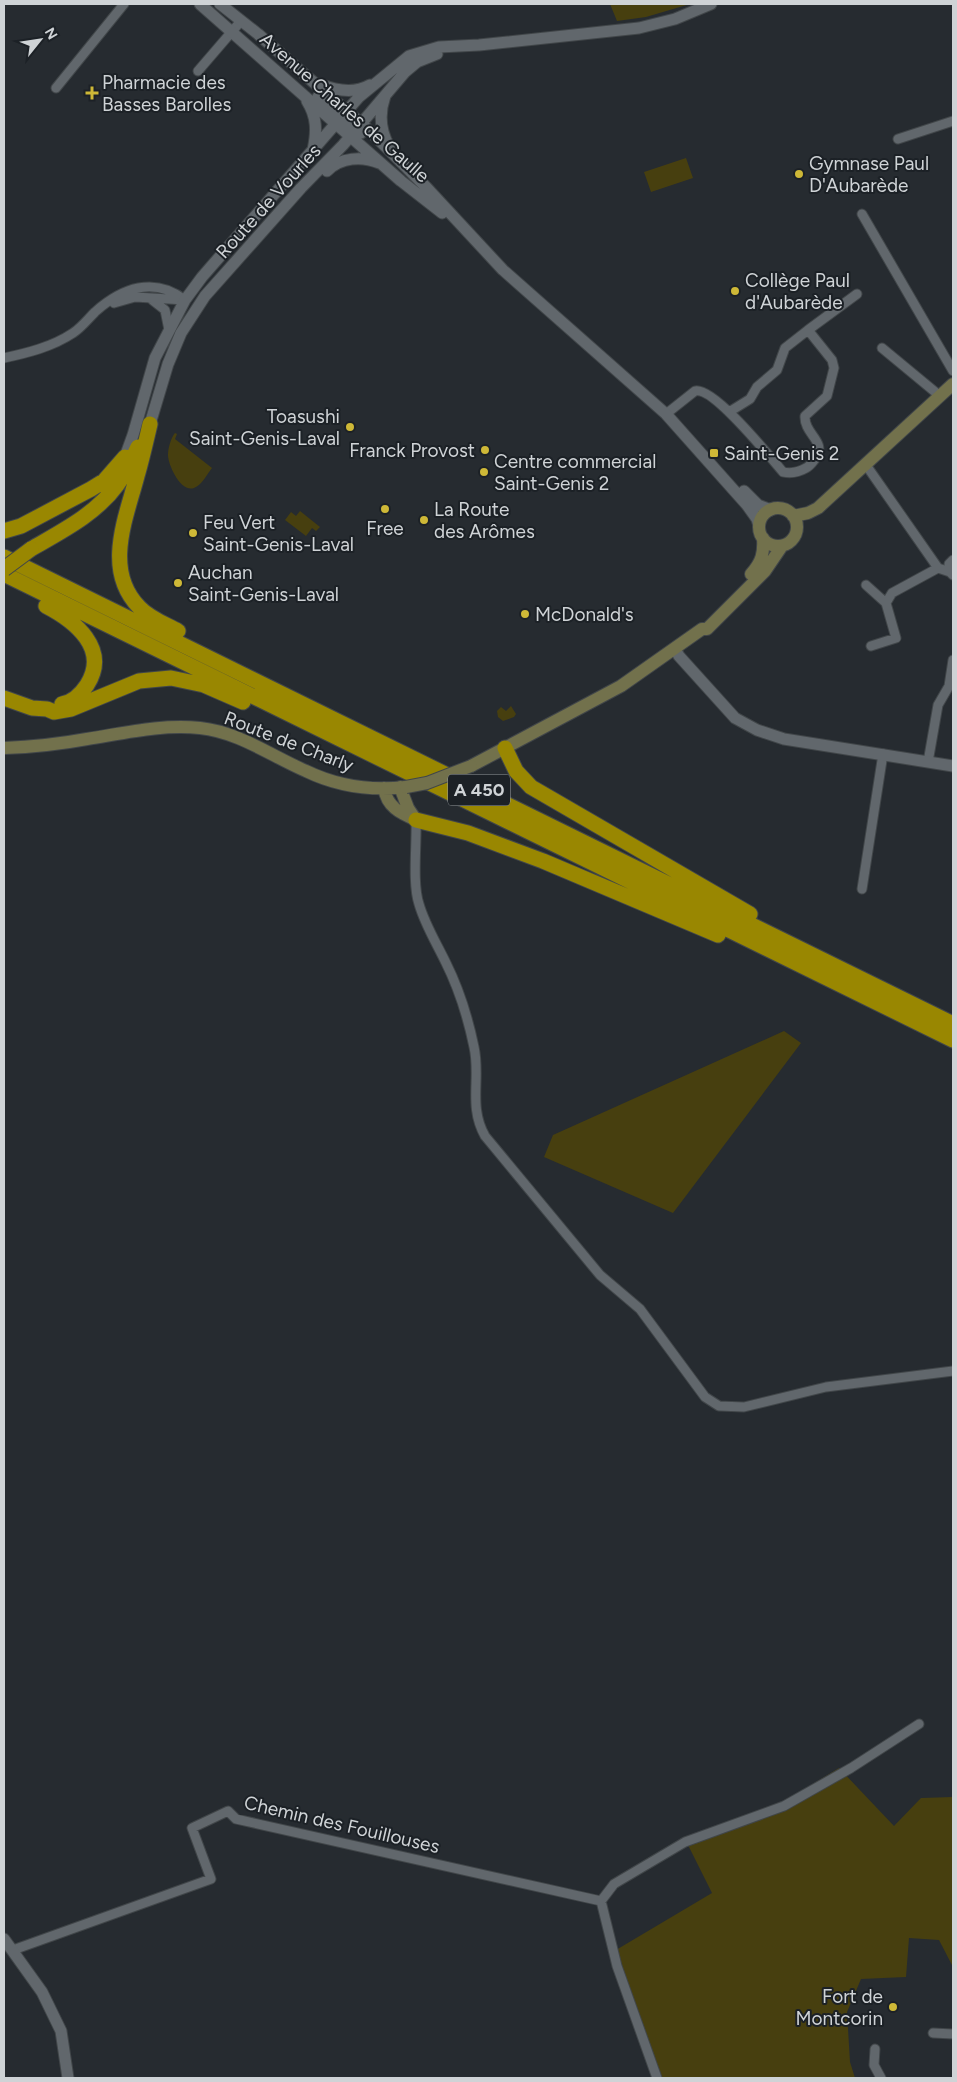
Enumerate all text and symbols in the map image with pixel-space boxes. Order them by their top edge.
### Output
north arrow [15,15,65,65]
text: N [41,25,61,43]
street label: Avenue Charles de Gaulle [255,27,434,187]
place label: Pharmacie des Basses Barolles [102,71,231,116]
marker: Pharmacie des Basses Barolles [86,87,98,99]
street label: Route de Vourles [211,139,326,263]
place label: Gymnase Paul D'Aubarède [809,152,929,197]
marker: Gymnase Paul D'Aubarède [793,168,805,180]
place label: Collège Paul d'Aubarède [745,269,850,314]
marker: Collège Paul d'Aubarède [729,285,741,297]
place label: Toasushi Saint-Genis-Laval [189,405,340,450]
marker: Toasushi Saint-Genis-Laval [344,421,356,433]
place label: Franck Provost [349,439,475,462]
place label: Saint-Genis 2 [724,442,839,465]
marker: Franck Provost [479,444,491,456]
marker: Saint-Genis 2 [708,447,720,459]
place label: Centre commercial Saint-Genis 2 [494,450,656,495]
marker: Centre commercial Saint-Genis 2 [478,466,490,478]
place label: La Route des Arômes [434,498,535,543]
marker: Free [379,503,391,515]
place label: Feu Vert Saint-Genis-Laval [203,511,354,556]
marker: La Route des Arômes [418,514,430,526]
place label: Free [366,517,404,540]
marker: Feu Vert Saint-Genis-Laval [187,527,199,539]
place label: Auchan Saint-Genis-Laval [188,561,339,606]
marker: Auchan Saint-Genis-Laval [172,577,184,589]
place label: McDonald's [535,603,634,626]
marker: McDonald's [519,608,531,620]
street label: Route de Charly [221,706,357,777]
road number: A 450 [448,774,510,806]
street label: Chemin des Fouillouses [242,1791,442,1858]
place label: Fort de Montcorin [795,1985,883,2030]
marker: Fort de Montcorin [887,2001,899,2013]

